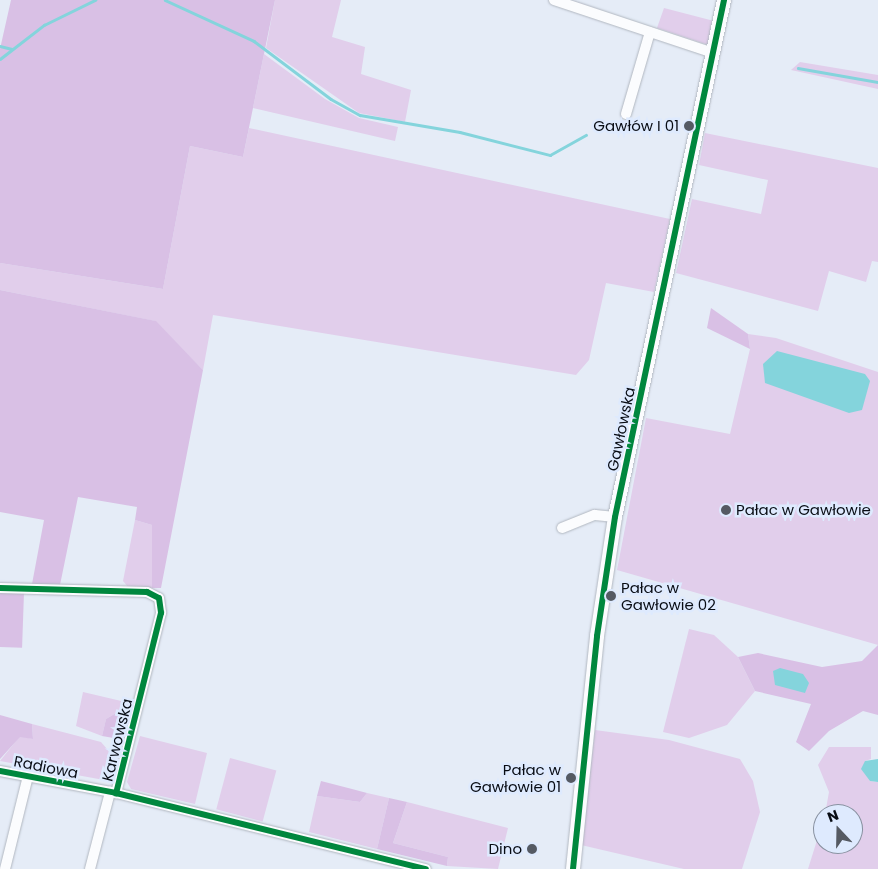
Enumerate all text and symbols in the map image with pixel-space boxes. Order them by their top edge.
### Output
place label: Gawłów I 01 [593,117,679,135]
marker: Gawłów I 01 [683,120,695,132]
street label: Gawłowska [603,385,639,473]
place label: Pałac w Gawłowie [736,501,871,519]
marker: Pałac w Gawłowie [720,504,732,516]
place label: Pałac w Gawłowie 02 [621,578,716,613]
marker: Pałac w Gawłowie 02 [605,590,617,602]
street label: Karwowska [98,697,136,783]
street label: Radiowa [12,752,80,782]
place label: Pałac w Gawłowie 01 [470,760,561,795]
marker: Pałac w Gawłowie 01 [565,772,577,784]
north arrow [813,804,863,854]
text: N [824,805,841,827]
place label: Dino [489,840,522,858]
marker: Dino [526,843,538,855]

